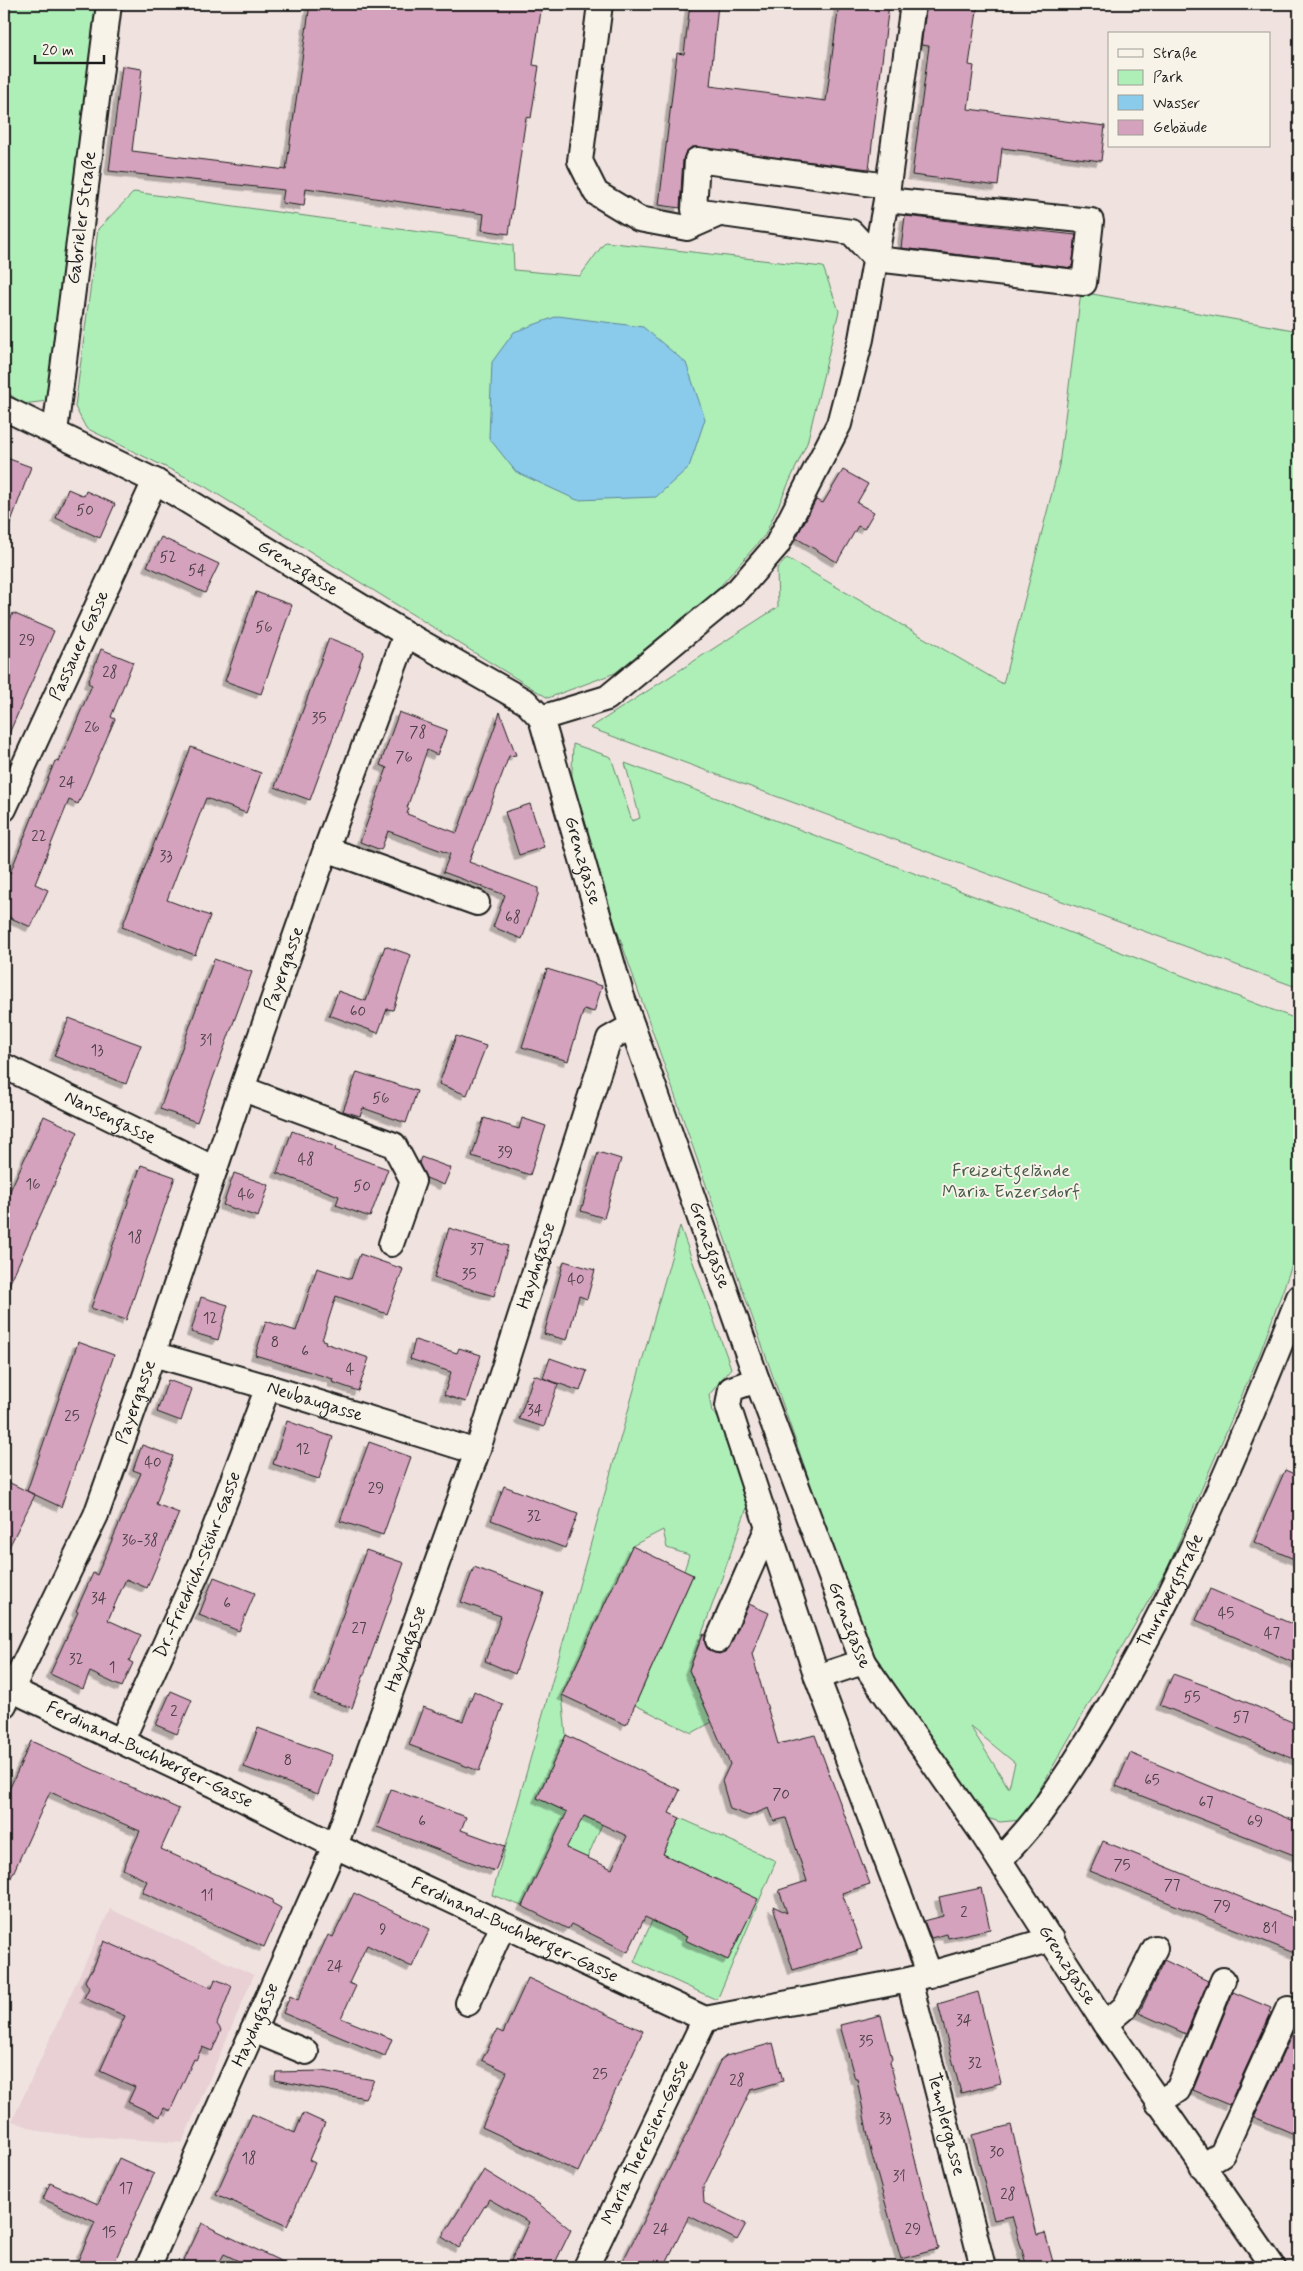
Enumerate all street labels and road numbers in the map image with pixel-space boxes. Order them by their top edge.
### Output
street label: Gabrieler Straße [62,150,102,286]
street label: Grenzgasse [253,534,343,602]
street label: Passauer Gasse [44,586,115,705]
street label: Grenzgasse [558,814,607,908]
street label: Payergasse [258,923,310,1014]
street label: Nansengasse [60,1085,160,1150]
street label: Grenzgasse [683,1198,736,1292]
street label: Haydngasse [511,1219,562,1312]
street label: Payergasse [110,1356,162,1447]
street label: Neubaugasse [264,1375,366,1428]
street label: Dr.-Friedrich-Stöhr-Gasse [148,1468,247,1662]
street label: Thurnbergstraße [1132,1529,1210,1653]
street label: Grenzgasse [822,1578,876,1674]
street label: Haydngasse [380,1603,432,1695]
street label: Ferdinand-Buchberger-Gasse [42,1696,257,1814]
street label: Ferdinand-Buchberger-Gasse [407,1871,622,1989]
street label: Grenzgasse [1032,1921,1102,2010]
street label: Haydngasse [226,1979,285,2071]
street label: Maria Theresien-Gasse [596,2056,695,2229]
street label: Templergasse [921,2070,971,2178]

